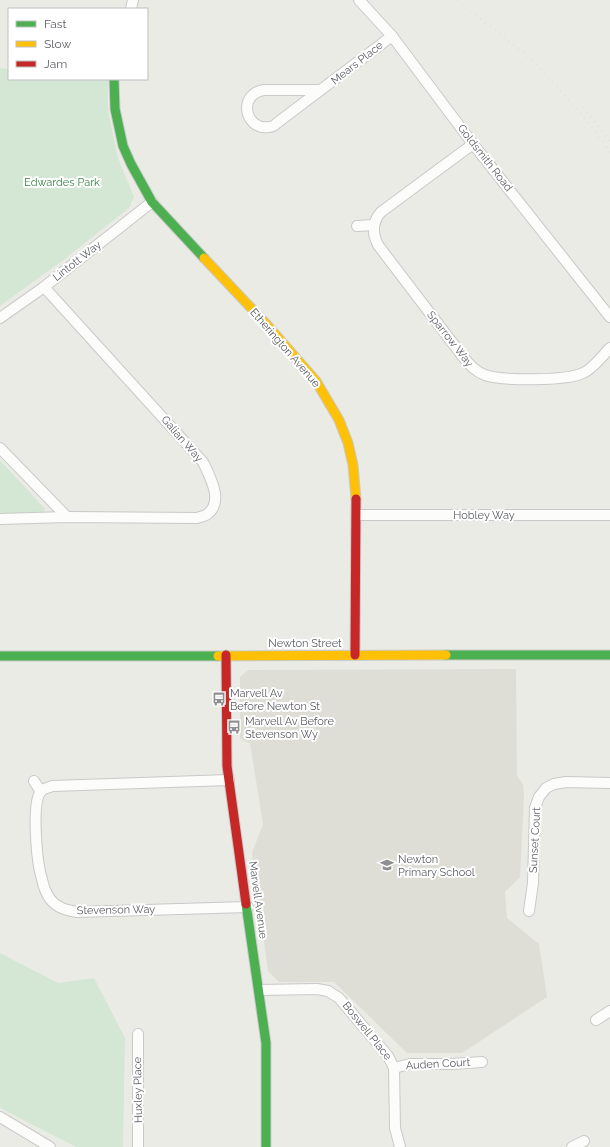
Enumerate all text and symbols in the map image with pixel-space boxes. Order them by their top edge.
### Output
legend [8,8,148,80]
text: Fast [44,17,67,31]
text: Slow [44,37,71,51]
street label: Mears Place [328,38,386,87]
text: Jam [44,57,67,71]
street label: Goldsmith Road [455,122,515,194]
park label: Edwardes Park [24,176,100,189]
street label: Lintott Way [50,238,104,284]
street label: Etherington Avenue [247,306,323,391]
street label: Sparrow Way [424,309,476,369]
street label: Galian Way [158,413,206,465]
street label: Hobley Way [453,509,515,522]
street label: Newton Street [268,637,342,650]
place label: Marvell Av Before Newton St [230,687,320,713]
bus stop icon: Marvell Av Before Newton St [211,691,227,707]
place label: Marvell Av Before Stevenson Wy [245,715,335,741]
bus stop icon: Marvell Av Before Stevenson Wy [226,719,242,735]
street label: Sunset Court [527,806,543,873]
place label: Newton Primary School [398,853,475,879]
school or university icon: Newton Primary School [379,857,395,873]
street label: Marvell Avenue [246,860,270,940]
street label: Stevenson Way [77,903,155,917]
street label: Boswell Place [340,999,395,1063]
street label: Huxley Place [131,1056,145,1123]
street label: Auden Court [405,1056,471,1072]

